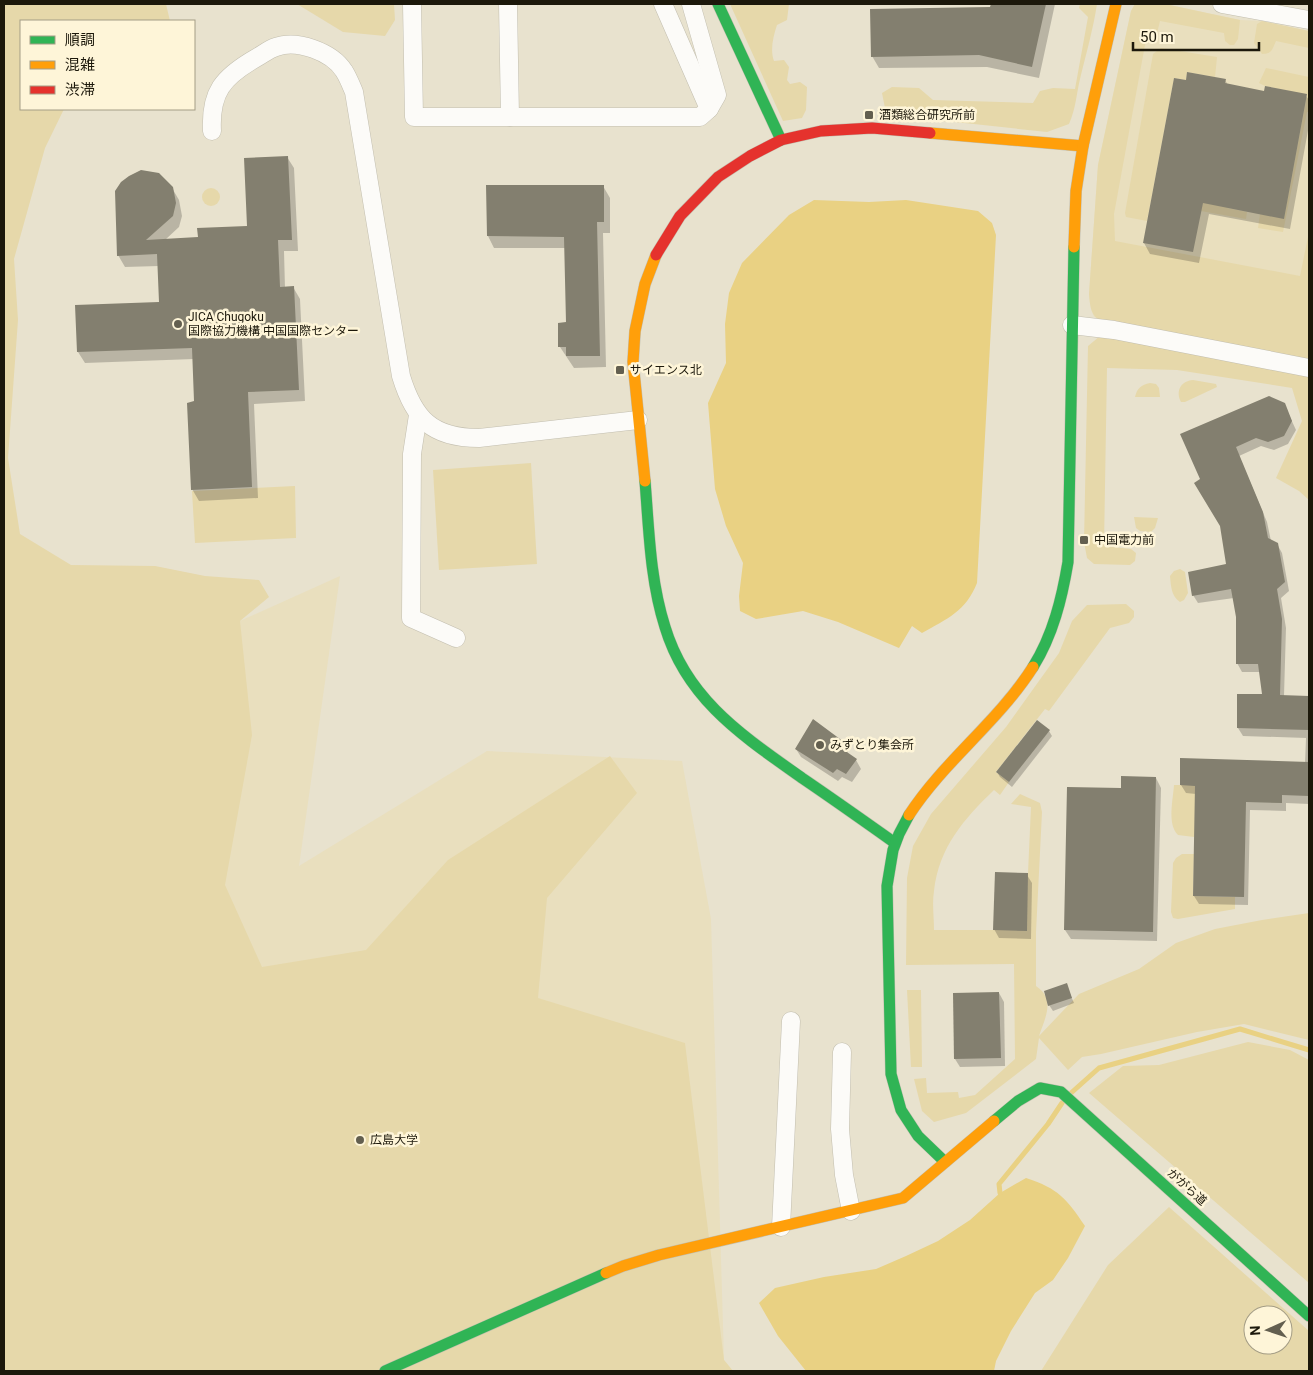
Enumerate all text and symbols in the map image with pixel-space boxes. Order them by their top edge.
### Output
legend [20,20,195,110]
scale bar [1133,20,1259,52]
text: 50 m [1140,28,1174,46]
text: 順調 [65,31,95,49]
text: 混雑 [65,56,95,74]
text: 渋滞 [65,81,95,99]
place label: 酒類総合研究所前 [879,108,975,122]
marker: 酒類総合研究所前 [863,109,875,121]
place label: JICA Chugoku 国際協力機構 中国国際センター [188,310,359,338]
marker: JICA Chugoku 国際協力機構 中国国際センター [172,318,184,330]
place label: サイエンス北 [630,363,702,377]
marker: サイエンス北 [614,364,626,376]
place label: 中国電力前 [1094,533,1154,547]
marker: 中国電力前 [1078,534,1090,546]
place label: みずとり集会所 [830,738,914,752]
marker: みずとり集会所 [814,739,826,751]
place label: 広島大学 [370,1133,418,1147]
marker: 広島大学 [354,1134,366,1146]
street label: ががら道 [1164,1166,1210,1208]
north arrow [1243,1305,1293,1355]
text: N [1247,1325,1263,1336]

